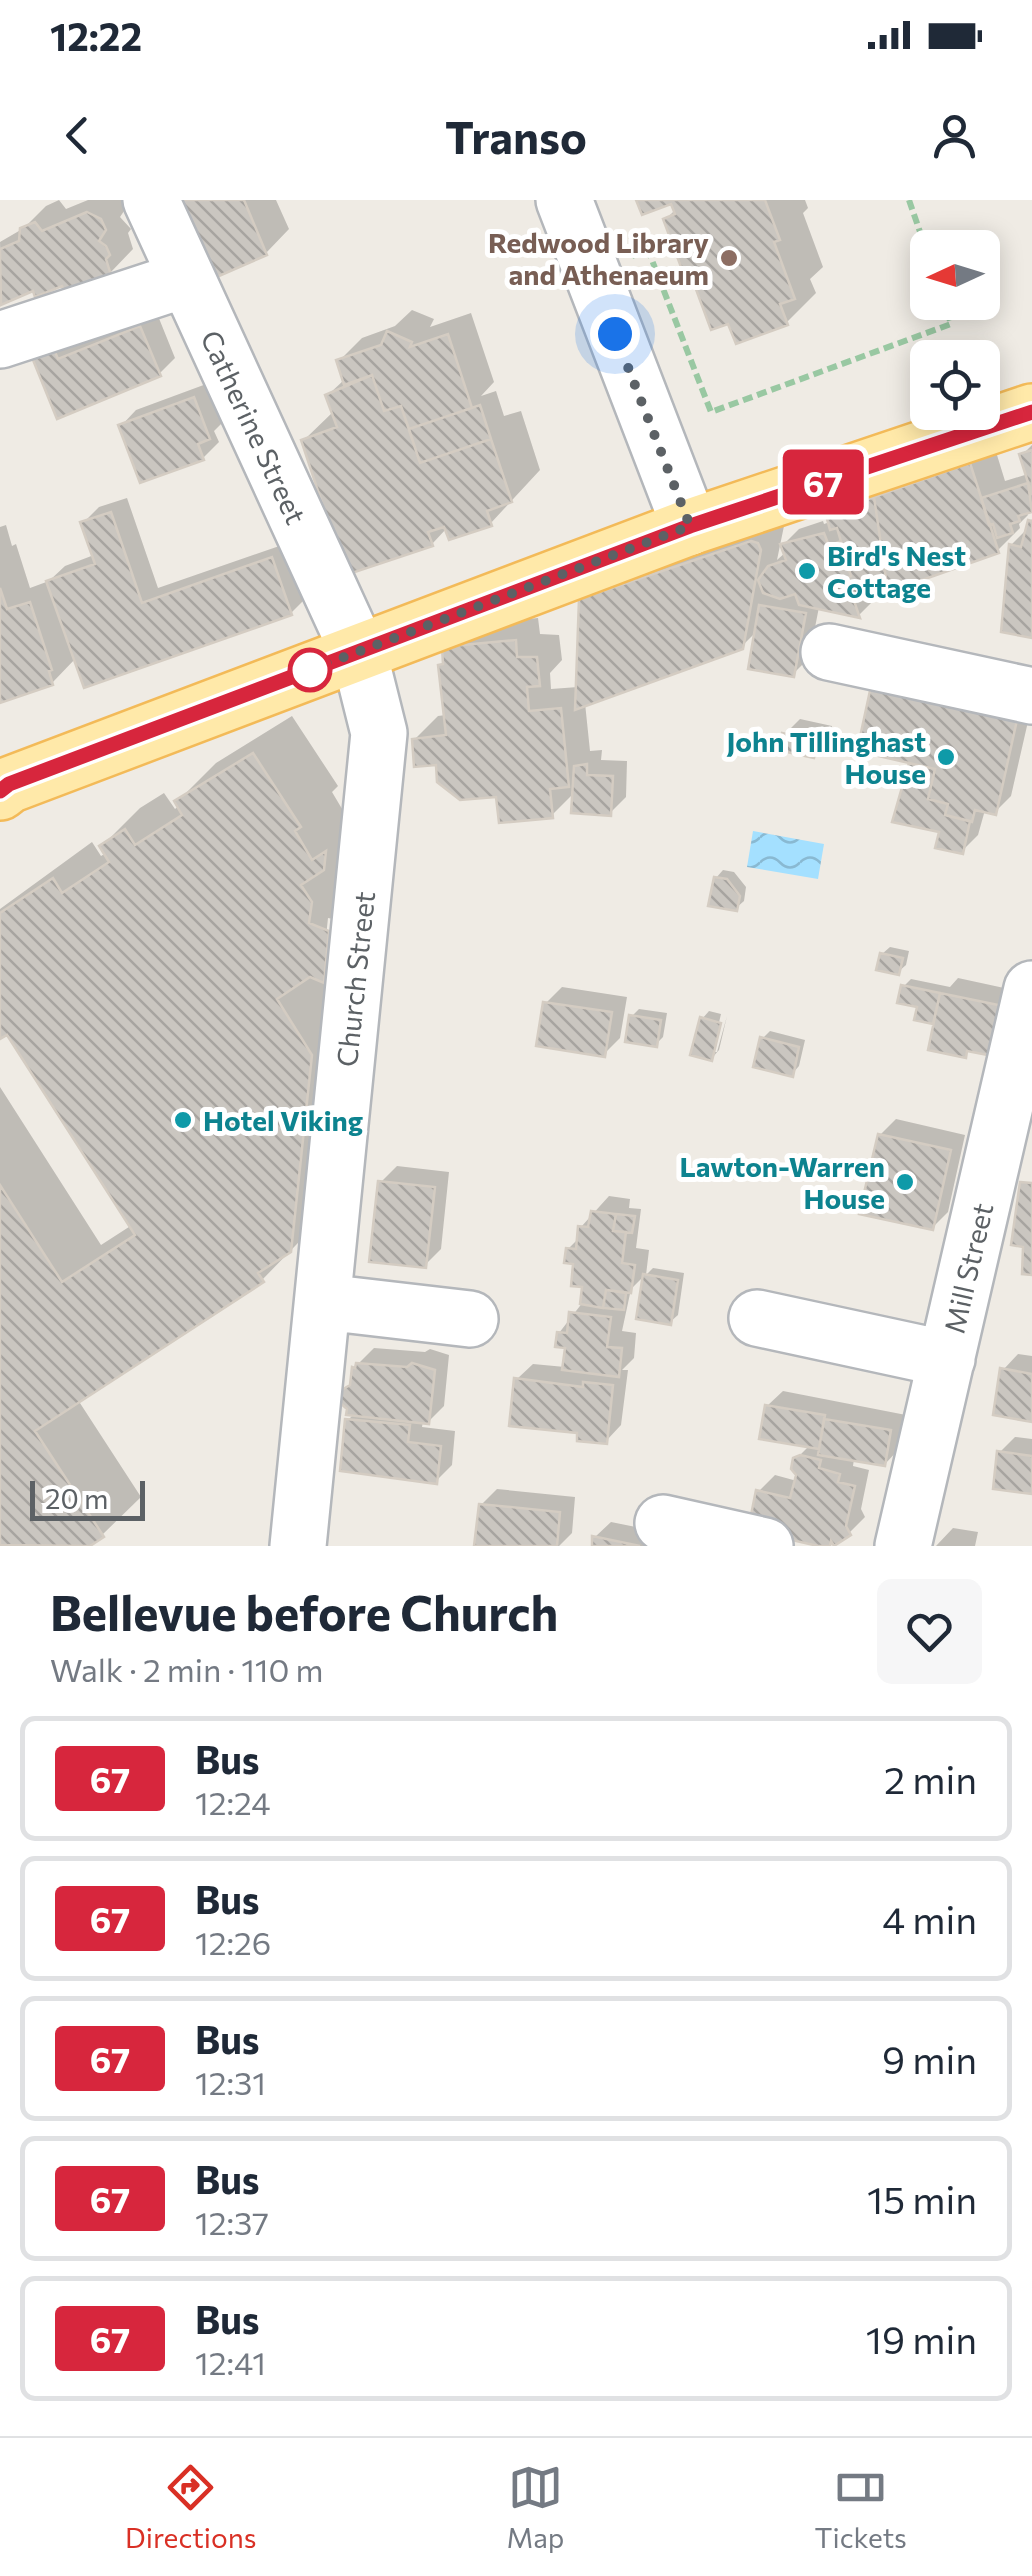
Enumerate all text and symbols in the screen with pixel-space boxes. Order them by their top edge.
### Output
text: 12:22 [50,12,142,59]
icon: back [50,108,105,163]
text: Transo [445,108,587,163]
icon: person [927,108,982,163]
place label: Redwood Library and Athenaeum [488,225,709,291]
north arrow [910,230,1000,320]
map controls [910,230,1000,430]
marker: Redwood Library and Athenaeum [718,247,740,269]
your location [590,309,640,359]
street label: Catherine Street [194,325,314,529]
button: locate [910,340,1000,430]
line badge: 67 [778,450,868,514]
text: 67 [803,461,843,504]
place label: Bird's Nest Cottage [827,538,966,604]
marker: Bird's Nest Cottage [796,560,818,582]
unlabelled marker [289,649,331,691]
place label: John Tillinghast House [726,724,926,790]
marker: John Tillinghast House [935,746,957,768]
street label: Church Street [329,890,381,1068]
place label: Hotel Viking [203,1103,363,1137]
marker: Hotel Viking [172,1109,194,1131]
place label: Lawton-Warren House [680,1149,885,1215]
marker: Lawton-Warren House [894,1171,916,1193]
street label: Mill Street [937,1200,999,1336]
scale bar [30,1476,145,1521]
text: 20 m [45,1481,109,1515]
button: heart [877,1579,982,1684]
text: Bellevue before Church [50,1582,558,1641]
text: Walk · 2 min · 110 m [50,1649,323,1689]
text: Bus [195,1735,260,1782]
text: 2 min [884,1755,977,1802]
text: 67 [90,1757,130,1800]
text: 12:24 [195,1782,270,1822]
text: Bus [195,1875,260,1922]
text: 4 min [882,1895,977,1942]
text: 67 [90,1897,130,1940]
text: 12:26 [195,1922,271,1962]
text: Bus [195,2015,260,2062]
text: 9 min [882,2035,977,2082]
text: 67 [90,2037,130,2080]
text: 12:31 [195,2062,266,2102]
text: Bus [195,2155,260,2202]
text: 15 min [867,2175,977,2222]
text: 67 [90,2177,130,2220]
text: 12:37 [195,2202,269,2242]
text: Bus [195,2295,260,2342]
text: 19 min [866,2315,977,2362]
text: 67 [90,2317,130,2360]
text: 12:41 [195,2342,266,2382]
tab: Directions [125,2460,256,2554]
tab: Map [507,2460,564,2554]
tab: Tickets [815,2460,907,2554]

